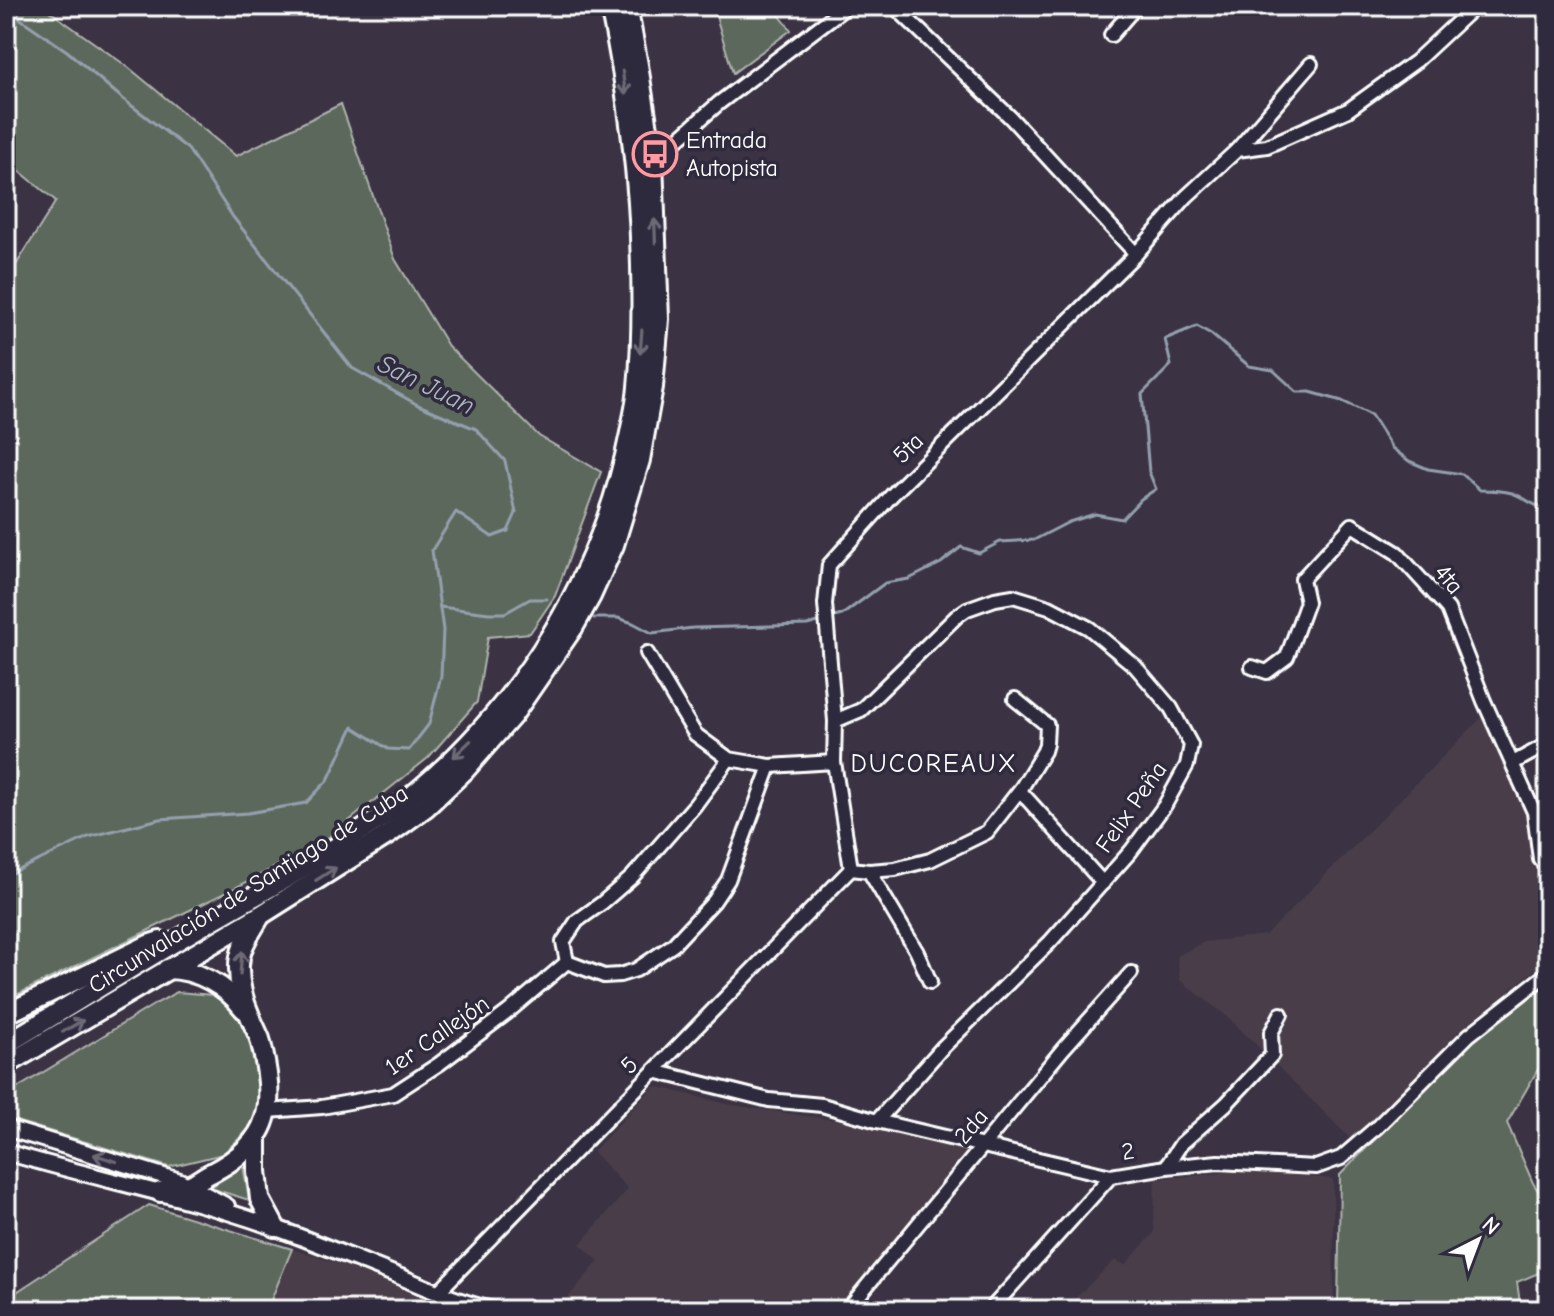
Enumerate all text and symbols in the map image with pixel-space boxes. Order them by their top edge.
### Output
one-way arrow [617,70,632,95]
place label: Entrada Autopista [686,126,778,182]
bus stop icon: Entrada Autopista [631,130,679,178]
one-way arrow [648,218,663,245]
one-way arrow [633,328,648,355]
water label: San Juan [373,349,479,421]
street label: 5ta [887,427,929,469]
street label: 4ta [1429,558,1469,600]
one-way arrow [452,740,472,759]
district label: DUCOREAUX [850,749,1018,779]
street label: Felix Peña [1090,756,1172,858]
street label: Circunvalación de Santiago de Cuba [83,779,413,999]
one-way arrow [315,865,337,882]
one-way arrow [234,950,249,977]
street label: 1er Callejón [380,989,494,1081]
one-way arrow [61,1018,84,1034]
street label: 5 [615,1050,643,1080]
street label: 2da [948,1103,994,1149]
street label: 2 [1120,1136,1136,1166]
one-way arrow [93,1150,118,1164]
north arrow [1438,1200,1518,1280]
text: N [1477,1211,1505,1240]

